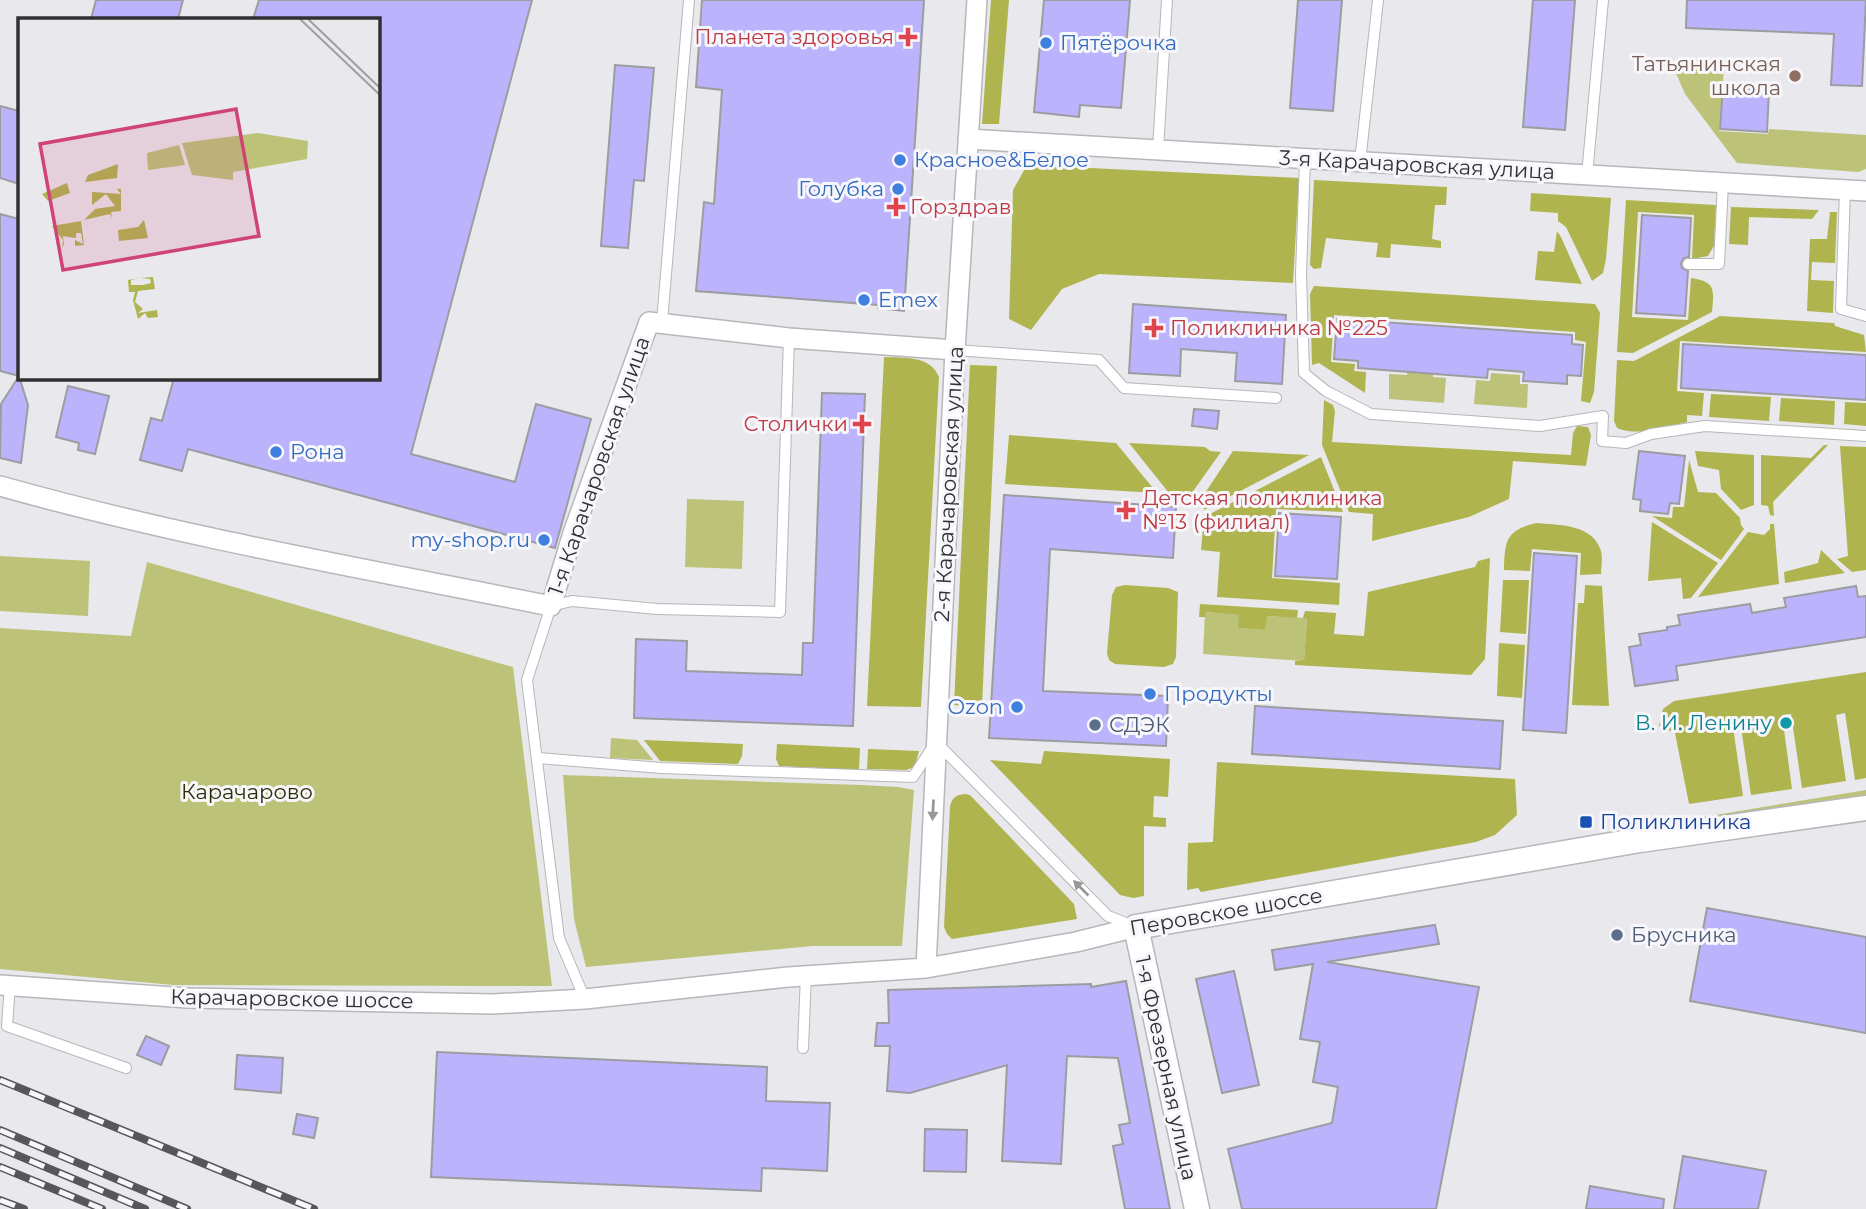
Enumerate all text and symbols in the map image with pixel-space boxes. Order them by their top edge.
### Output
inset map [18,18,380,380]
place label: Планета здоровья [694,24,894,49]
marker: Планета здоровья [900,29,916,45]
place label: Пятёрочка [1060,30,1177,55]
marker: Пятёрочка [1038,35,1054,51]
place label: Татьянинская школа [1632,51,1781,100]
marker: Татьянинская школа [1787,68,1803,84]
street label: 3-я Карачаровская улица [1279,145,1556,184]
place label: Красное&Белое [914,147,1089,172]
marker: Красное&Белое [892,152,908,168]
place label: Голубка [798,176,884,201]
marker: Голубка [890,181,906,197]
place label: Горздрав [910,194,1011,219]
marker: Горздрав [888,199,904,215]
place label: Emex [878,287,938,312]
marker: Emex [856,292,872,308]
place label: Поликлиника №225 [1170,315,1388,340]
marker: Поликлиника №225 [1144,318,1164,338]
street label: 1-я Карачаровская улица [542,333,655,598]
street label: 2-я Карачаровская улица [929,346,968,622]
place label: Столички [744,411,848,436]
marker: Столички [854,416,870,432]
place label: Рона [290,439,344,464]
marker: Рона [268,444,284,460]
place label: Детская поликлиника №13 (филиал) [1142,485,1383,534]
marker: Детская поликлиника №13 (филиал) [1116,500,1136,520]
place label: my-shop.ru [410,527,530,552]
marker: my-shop.ru [536,532,552,548]
place label: Продукты [1164,681,1273,706]
marker: Продукты [1142,686,1158,702]
place label: Ozon [947,694,1003,719]
marker: Ozon [1009,699,1025,715]
place label: В. И. Ленину [1635,710,1772,735]
place label: СДЭК [1109,712,1170,737]
marker: В. И. Ленину [1778,715,1794,731]
marker: СДЭК [1087,717,1103,733]
park label: Карачарово [181,779,313,804]
one-way arrow [927,800,938,822]
place label: Поликлиника [1600,809,1751,834]
marker: Поликлиника [1578,814,1594,830]
one-way arrow [1073,880,1090,897]
street label: Перовское шоссе [1128,882,1324,941]
place label: Брусника [1631,922,1736,947]
marker: Брусника [1609,927,1625,943]
street label: 1-я Фрезерная улица [1130,953,1203,1182]
street label: Карачаровское шоссе [170,984,414,1013]

